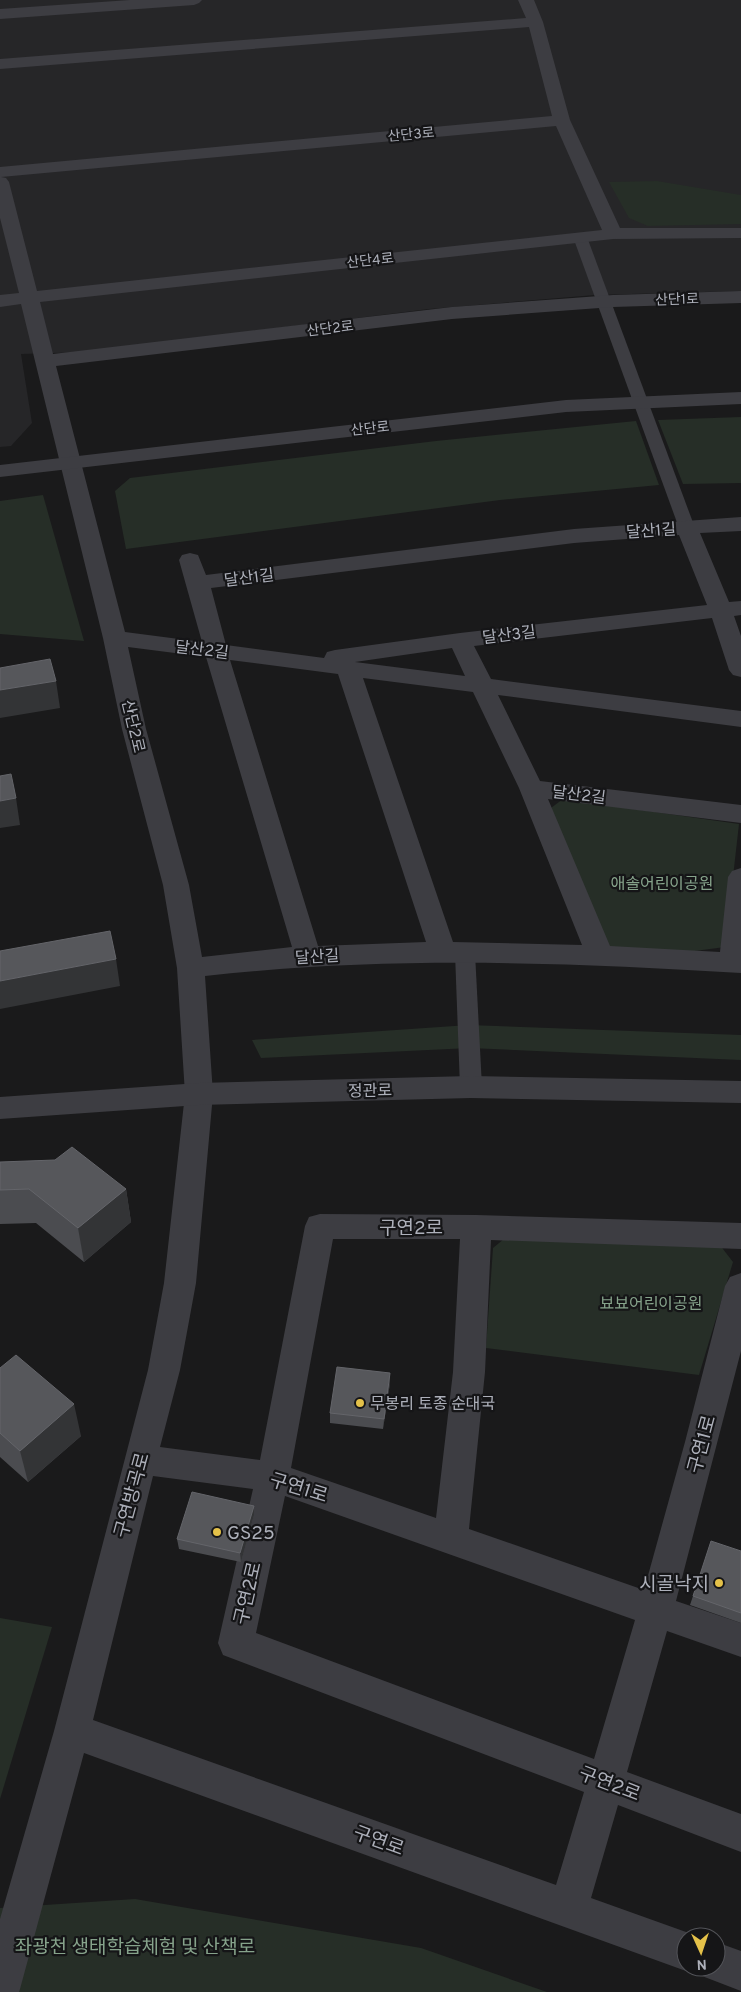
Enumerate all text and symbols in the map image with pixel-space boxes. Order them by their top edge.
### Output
street label: 산단3로 [387,125,435,146]
street label: 산단4로 [346,251,395,272]
street label: 산단1로 [655,291,699,310]
street label: 산단2로 [306,318,355,341]
street label: 산단로 [350,419,390,440]
street label: 달산1길 [625,520,677,544]
street label: 달산1길 [223,566,275,592]
street label: 달산3길 [481,623,537,649]
street label: 달산2길 [174,638,230,664]
street label: 산단2로 [116,698,148,755]
street label: 달산2길 [551,783,607,809]
park label: 애솔어린이공원 [610,875,714,895]
street label: 달산길 [295,947,340,969]
street label: 정관로 [348,1082,393,1102]
street label: 구연2로 [379,1217,443,1241]
park label: 뵤뵤어린이공원 [599,1295,703,1315]
place label: 무봉리 토종 순대국 [370,1395,495,1415]
marker: 무봉리 토종 순대국 [354,1397,366,1409]
street label: 구연1로 [684,1413,722,1476]
street label: 구연방곡로 [110,1450,156,1541]
street label: 구연1로 [266,1469,330,1509]
place label: GS25 [227,1522,275,1546]
marker: GS25 [211,1526,223,1538]
street label: 구연2로 [230,1560,268,1627]
place label: 시골낙지 [639,1573,709,1597]
marker: 시골낙지 [713,1577,725,1589]
street label: 구연2로 [575,1762,643,1808]
street label: 구연로 [350,1822,407,1862]
north arrow [676,1927,726,1977]
park label: 좌광천 생태학습체험 및 산책로 [15,1936,255,1960]
text: N [696,1955,707,1972]

